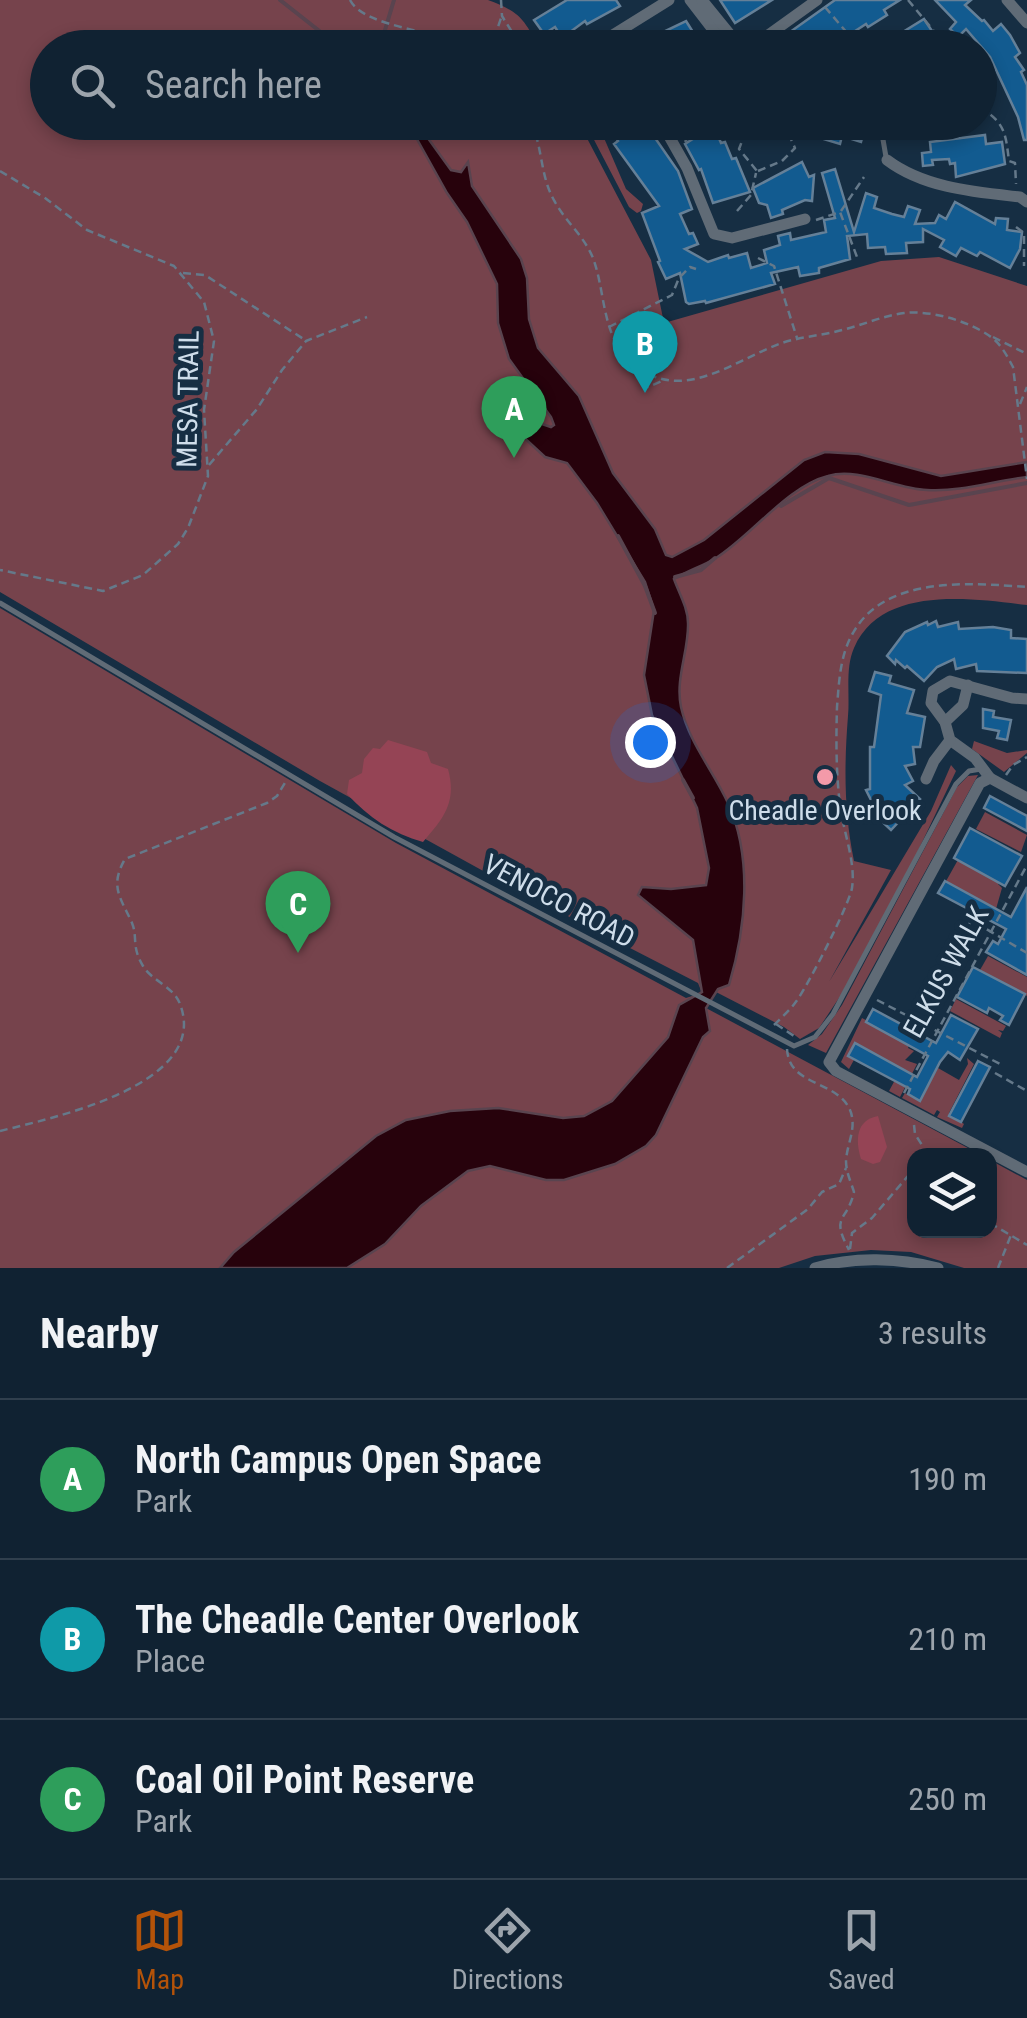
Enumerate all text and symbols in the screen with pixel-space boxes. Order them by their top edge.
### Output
search box [30,30,997,140]
icon: search [65,58,120,113]
text: Search here [145,63,322,107]
pin: B [612,310,678,393]
street label: MESA TRAIL [170,330,206,468]
pin: A [482,376,546,458]
your location [625,717,676,768]
marker: Cheadle Overlook [814,766,836,788]
place label: Cheadle Overlook [728,794,922,827]
street label: VENOCO ROAD [478,847,640,955]
pin: C [266,870,330,953]
street label: ELKUS WALK [897,900,996,1043]
map controls [907,1148,997,1238]
button: layers [907,1148,997,1238]
text: Nearby [40,1309,159,1358]
text: 3 results [878,1314,987,1352]
text: North Campus Open Space [135,1438,541,1482]
text: A [63,1460,82,1498]
text: 190 m [908,1460,987,1498]
text: Park [135,1482,192,1520]
text: The Cheadle Center Overlook [135,1598,579,1642]
text: B [64,1620,81,1658]
text: 210 m [908,1620,987,1658]
text: Place [135,1642,205,1680]
text: Coal Oil Point Reserve [135,1758,474,1802]
text: C [63,1780,82,1818]
text: 250 m [908,1780,987,1818]
text: Park [135,1802,192,1840]
tab: Map [132,1903,187,1996]
tab: Directions [452,1903,564,1996]
tab: Saved [828,1903,895,1996]

